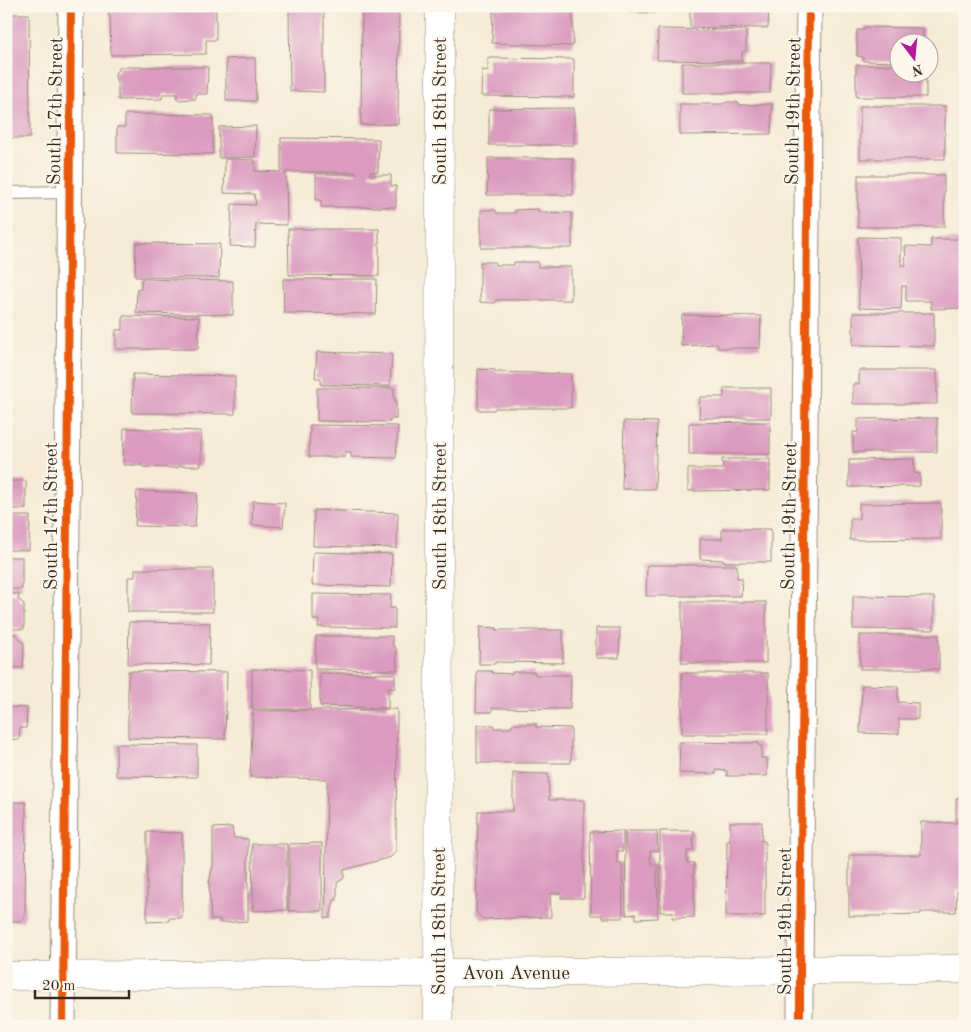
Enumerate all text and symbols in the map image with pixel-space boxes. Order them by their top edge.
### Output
north arrow [888,32,938,82]
street label: South 17th Street [46,37,67,185]
street label: South 18th Street [432,37,451,185]
street label: South 19th Street [784,37,805,185]
text: N [910,61,924,78]
street label: South 17th Street [43,442,62,590]
street label: South 18th Street [432,442,451,590]
street label: South 19th Street [780,442,801,590]
street label: South 18th Street [431,847,450,995]
street label: South 19th Street [777,847,796,995]
street label: Avon Avenue [462,965,570,984]
scale bar [35,967,129,999]
text: 20 m [42,979,76,994]

